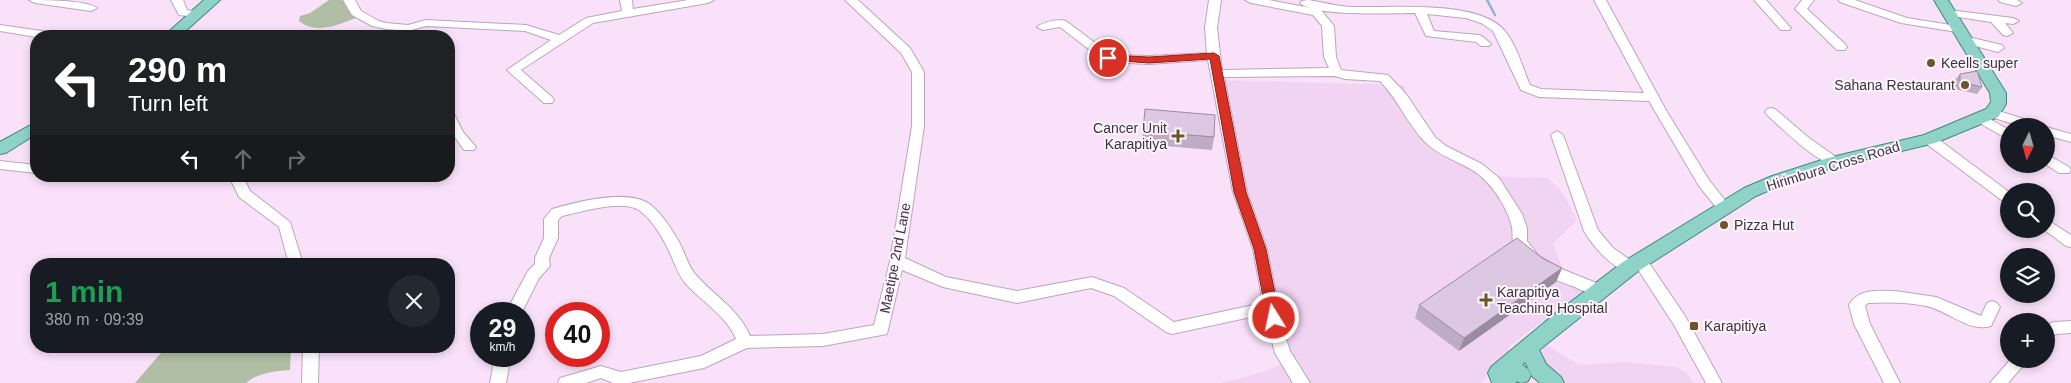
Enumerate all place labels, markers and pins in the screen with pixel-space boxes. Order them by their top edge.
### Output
pin [1087,37,1129,79]
place label: Keells super [1941,55,2018,71]
marker: Keells super [1925,57,1937,69]
place label: Sahana Restaurant [1834,77,1955,93]
marker: Sahana Restaurant [1959,79,1971,91]
place label: Cancer Unit Karapitiya [1093,120,1167,152]
marker: Cancer Unit Karapitiya [1171,129,1185,143]
place label: Pizza Hut [1734,217,1794,233]
marker: Pizza Hut [1718,219,1730,231]
place label: Karapitiya Teaching Hospital [1497,284,1608,316]
marker: Karapitiya Teaching Hospital [1479,293,1493,307]
place label: Karapitiya [1704,318,1766,334]
marker: Karapitiya [1688,320,1700,332]

